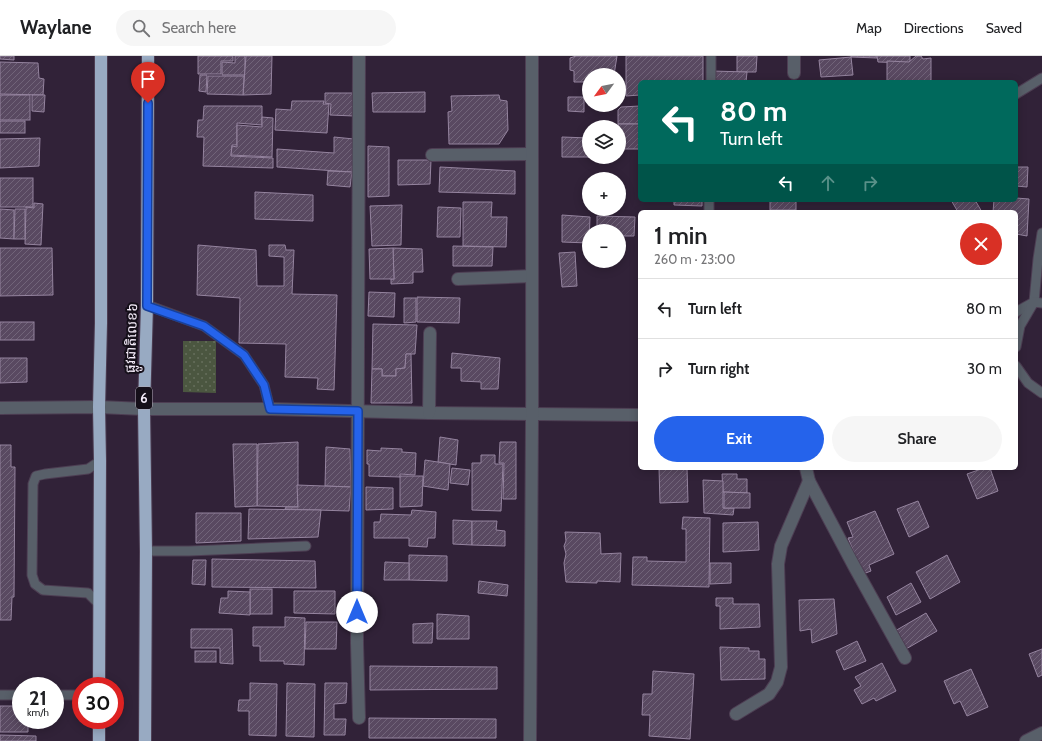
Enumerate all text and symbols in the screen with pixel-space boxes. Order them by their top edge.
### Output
search box [116,10,396,46]
text: Waylane [20,16,92,39]
icon: search [130,17,152,39]
text: Search here [162,19,236,37]
text: Map [856,19,882,37]
text: Directions [904,19,964,37]
text: Saved [986,19,1022,37]
pin [131,62,165,103]
icon: arrive [137,68,159,90]
north arrow [582,68,626,112]
map controls [582,68,626,268]
text: 80 m [720,94,787,128]
icon: left [654,96,706,148]
button: layers [582,120,626,164]
text: Turn left [720,128,783,150]
button: + [582,172,626,216]
icon: left [775,172,797,194]
icon: ahead [817,172,839,194]
icon: right [859,172,881,194]
text: 1 min [654,221,708,250]
button: close [960,223,1002,265]
button: − [582,224,626,268]
text: 260 m · 23:00 [654,251,735,267]
icon: left [654,298,676,320]
text: Turn left [688,300,742,318]
text: 80 m [966,300,1002,318]
street label: ផ្លូវជាតិលេខ៦ [121,303,144,373]
icon: right [654,358,676,380]
text: Turn right [688,360,749,378]
text: 30 m [967,360,1002,378]
road number: 6 [136,387,152,409]
button: Exit [654,416,824,462]
button: Share [832,416,1002,462]
position arrow [336,591,378,633]
speed limit sign: 30 [72,677,124,729]
text: 21 [29,686,47,710]
text: km/h [27,706,49,719]

